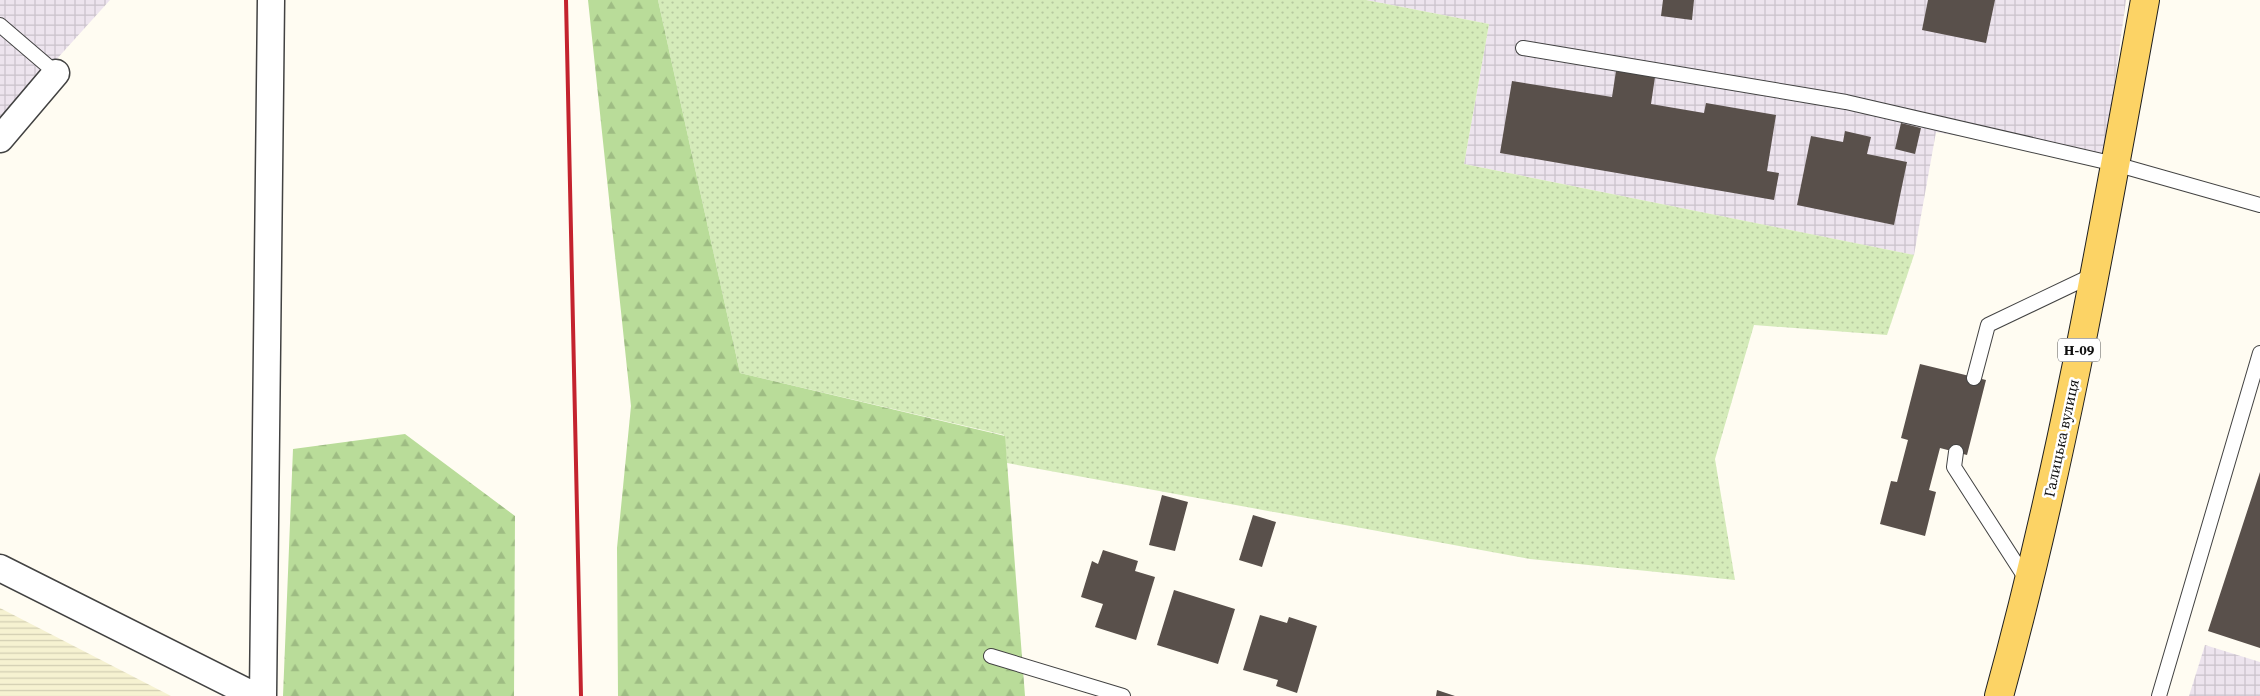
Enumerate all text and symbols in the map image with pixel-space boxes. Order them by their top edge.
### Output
road number: Н-09 [2058,338,2100,362]
street label: Галицька вулиця [2038,377,2084,499]

